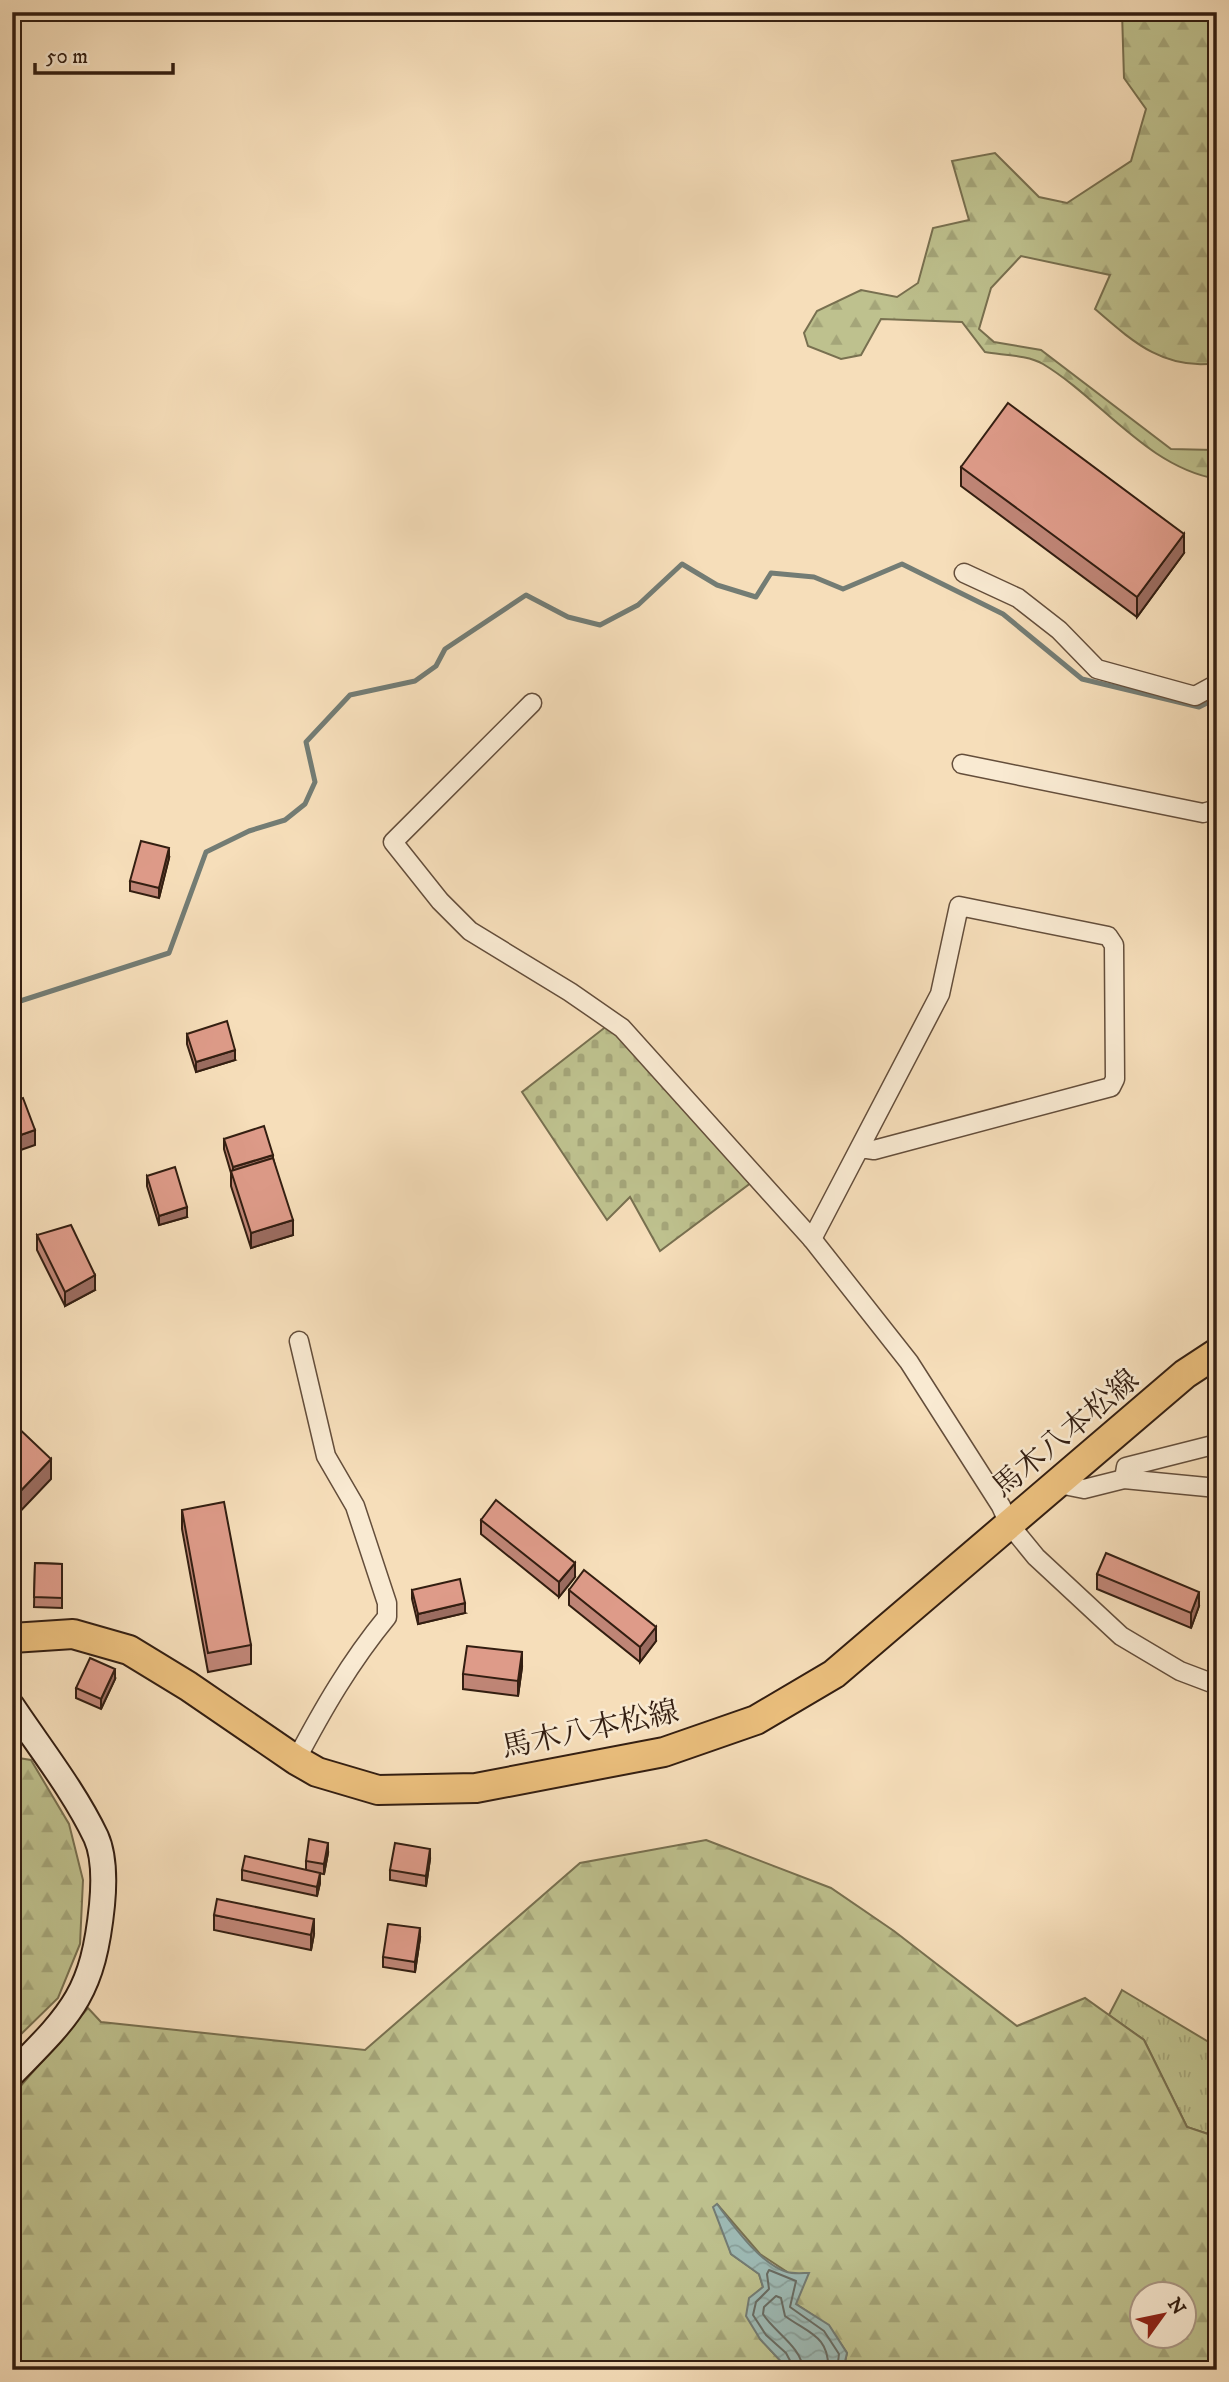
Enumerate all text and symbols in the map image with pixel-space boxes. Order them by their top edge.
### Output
scale bar [35,32,173,76]
text: 50 m [46,44,88,70]
street label: 馬木八本松線 [985,1362,1147,1506]
street label: 馬木八本松線 [498,1694,682,1767]
north arrow [1128,2280,1198,2350]
text: N [1162,2294,1190,2320]

